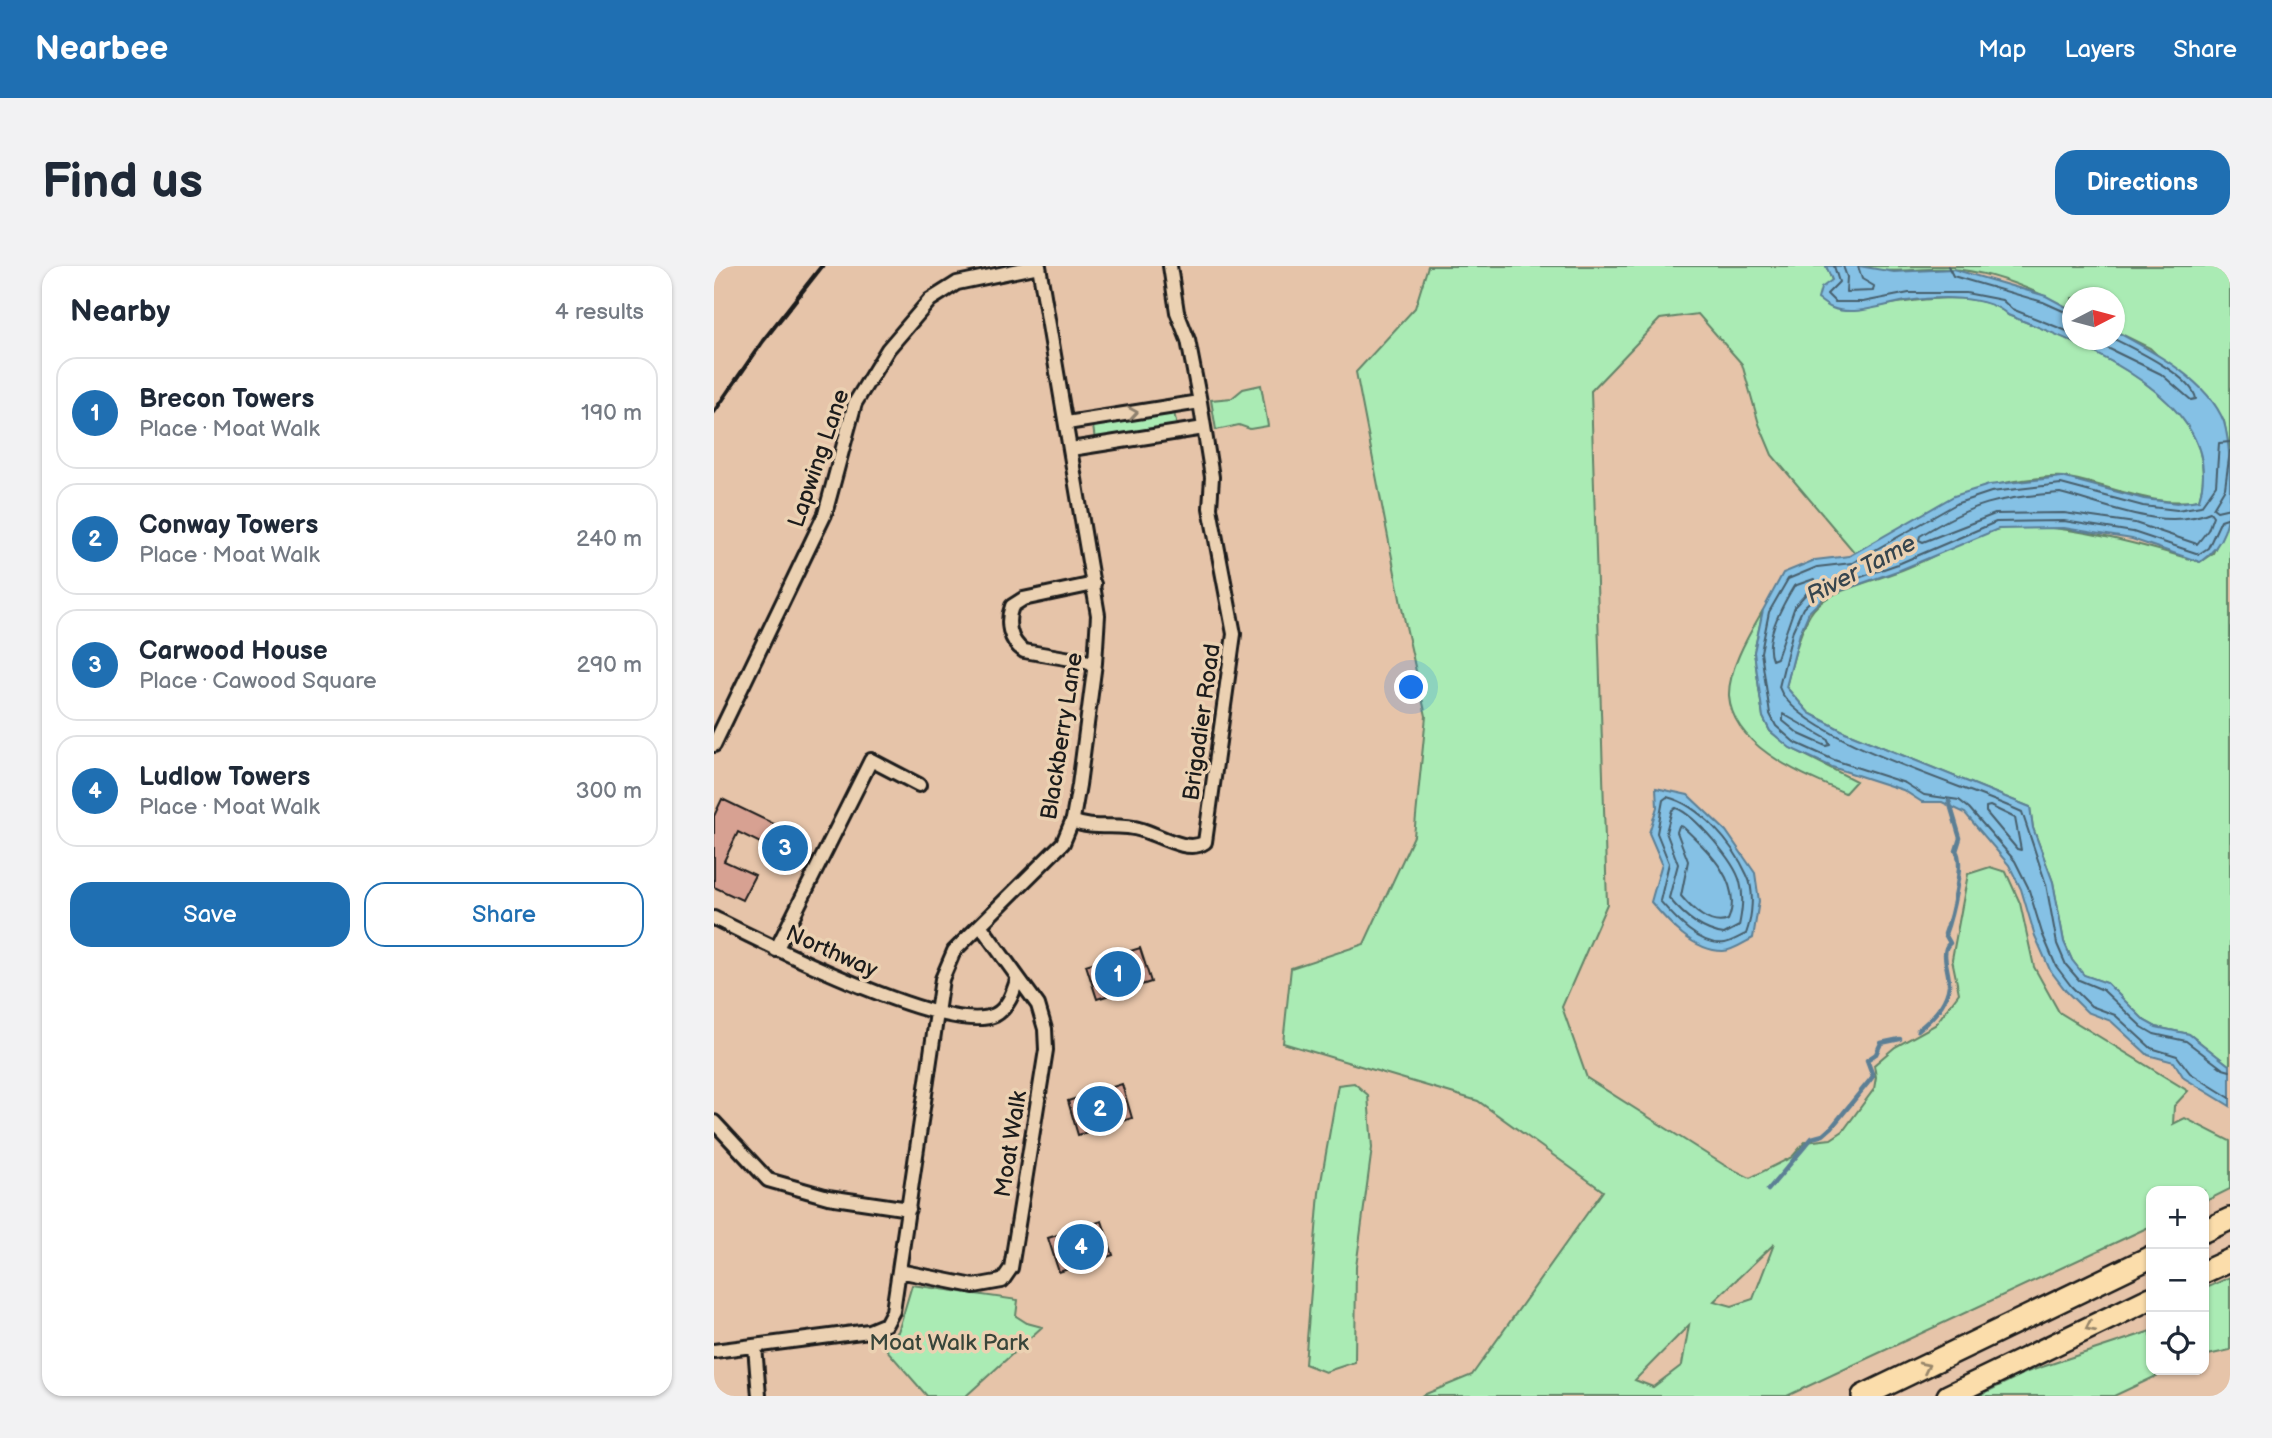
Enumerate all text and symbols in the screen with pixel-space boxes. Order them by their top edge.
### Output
text: Nearbee [35,29,168,69]
text: Map [1978,35,2026,64]
text: Layers [2064,35,2135,64]
text: Share [2173,35,2237,64]
button: Directions [2055,150,2230,215]
text: Find us [42,153,203,212]
north arrow [2062,287,2125,350]
text: Nearby [70,294,170,330]
text: 4 results [555,298,644,326]
text: Brecon Towers [139,384,314,415]
street label: Lapwing Lane [782,386,856,531]
text: 1 [90,399,100,427]
text: 190 m [581,399,642,427]
one-way arrow [1127,406,1139,421]
text: Place · Moat Walk [139,415,320,443]
text: Conway Towers [139,510,318,541]
text: 2 [88,525,102,553]
text: 240 m [576,525,642,553]
water label: River Tame [1802,528,1921,610]
text: Place · Moat Walk [139,541,320,569]
text: Carwood House [139,636,328,667]
street label: Brigadier Road [1177,642,1227,802]
text: 3 [88,651,102,679]
text: 290 m [576,651,642,679]
street label: Blackberry Lane [1035,651,1089,822]
text: Place · Cawood Square [139,667,377,695]
your location [1394,670,1428,704]
text: Ludlow Towers [139,762,310,793]
text: 4 [88,777,102,805]
text: 300 m [576,777,642,805]
text: Place · Moat Walk [139,793,320,821]
pin: 3 [762,822,808,874]
button: Save [70,882,350,947]
button: Share [364,882,644,947]
street label: Northway [781,919,882,985]
pin: 1 [1095,948,1141,1000]
pin: 2 [1077,1083,1123,1135]
street label: Moat Walk [989,1088,1033,1199]
map controls [2146,1186,2209,1375]
button: + [2146,1186,2209,1249]
pin: 4 [1058,1221,1104,1273]
button: − [2146,1249,2209,1312]
button: locate [2146,1312,2209,1375]
one-way arrow [2085,1319,2097,1333]
park label: Moat Walk Park [869,1329,1030,1357]
one-way arrow [1918,1361,1930,1375]

